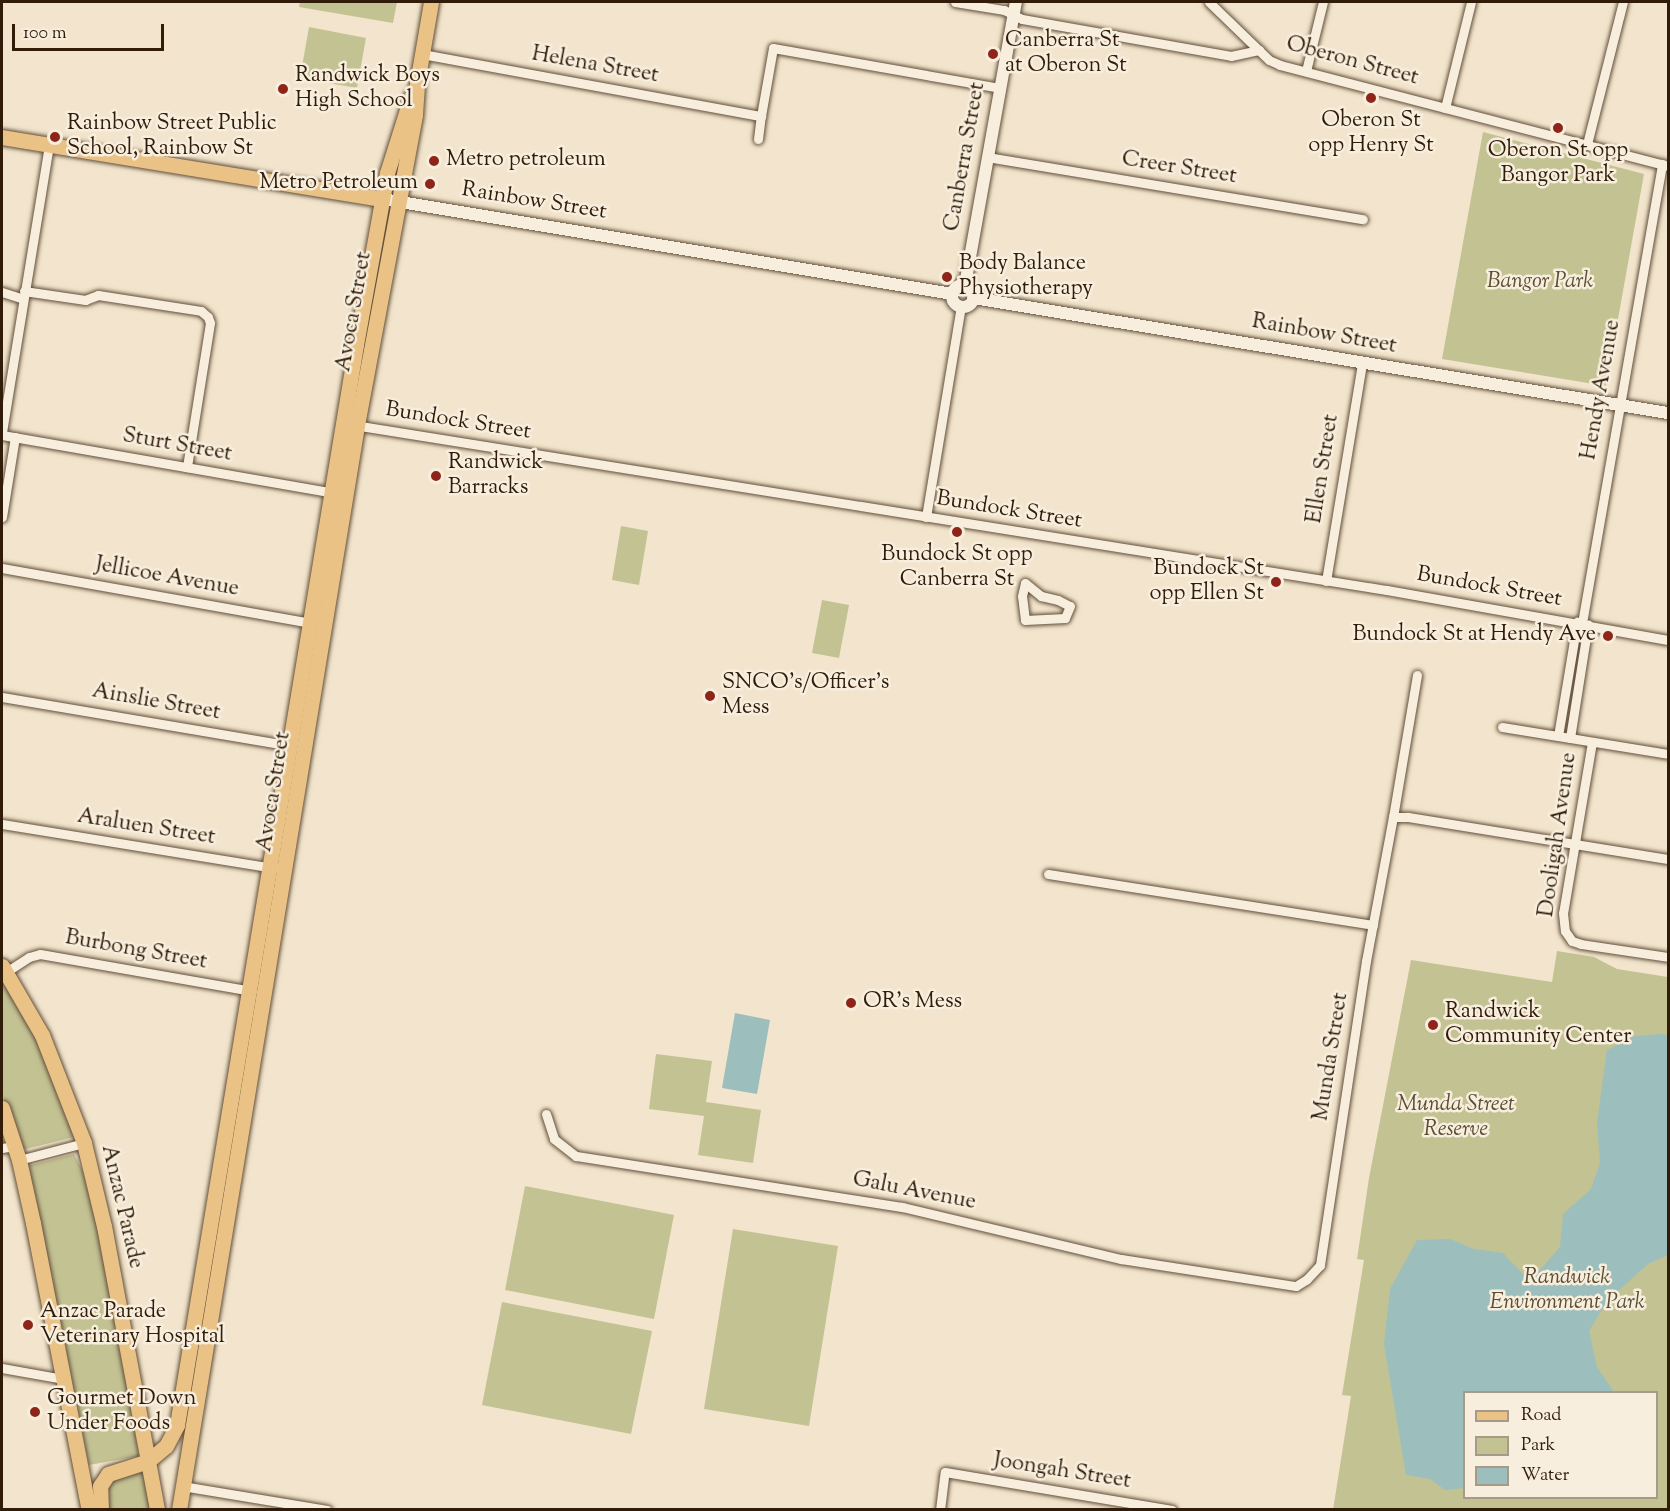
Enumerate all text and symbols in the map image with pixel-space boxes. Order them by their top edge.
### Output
scale bar [15,12,166,50]
text: 100 m [23,21,67,47]
place label: Canberra St at Oberon St [1005,28,1127,80]
street label: Oberon Street [1283,32,1421,92]
street label: Helena Street [530,42,660,90]
marker: Canberra St at Oberon St [986,47,1000,61]
place label: Randwick Boys High School [295,63,440,114]
street label: Canberra Street [940,80,992,234]
marker: Randwick Boys High School [276,82,290,96]
marker: Oberon St opp Henry St [1364,91,1378,105]
place label: Oberon St opp Henry St [1308,108,1434,160]
place label: Rainbow Street Public School, Rainbow St [67,111,277,162]
marker: Oberon St opp Bangor Park [1551,121,1565,135]
marker: Rainbow Street Public School, Rainbow St [48,130,62,144]
place label: Oberon St opp Bangor Park [1488,138,1628,190]
street label: Creer Street [1120,147,1238,191]
place label: Metro petroleum [446,148,606,174]
marker: Metro petroleum [427,154,441,168]
place label: Metro Petroleum [259,171,418,197]
marker: Metro Petroleum [423,177,437,191]
street label: Rainbow Street [460,178,608,226]
street label: Avoca Street [331,250,379,374]
place label: Body Balance Physiotherapy [959,251,1093,302]
marker: Body Balance Physiotherapy [940,270,954,284]
park label: Bangor Park [1487,270,1593,296]
street label: Rainbow Street [1250,309,1398,361]
street label: Hendy Avenue [1577,318,1627,462]
street label: Bundock Street [383,397,533,447]
street label: Ellen Street [1302,413,1346,525]
street label: Sturt Street [120,423,234,469]
place label: Randwick Barracks [448,450,543,502]
marker: Randwick Barracks [429,469,443,483]
street label: Bundock Street [934,486,1084,536]
marker: Bundock St opp Canberra St [950,525,964,539]
place label: Bundock St opp Canberra St [881,542,1033,594]
street label: Jellicoe Avenue [93,552,241,604]
place label: Bundock St opp Ellen St [1149,556,1264,608]
street label: Bundock Street [1414,562,1564,614]
marker: Bundock St opp Ellen St [1269,575,1283,589]
place label: Bundock St at Hendy Ave [1352,623,1596,649]
marker: Bundock St at Hendy Ave [1601,629,1615,643]
place label: SNCO's/Officer's Mess [722,670,889,722]
street label: Ainslie Street [90,679,222,727]
marker: SNCO's/Officer's Mess [703,689,717,703]
street label: Avoca Street [252,730,298,854]
street label: Dooligah Avenue [1534,751,1584,919]
street label: Araluen Street [75,804,217,852]
street label: Burbong Street [63,926,209,976]
place label: OR's Mess [863,990,962,1016]
street label: Munda Street [1309,991,1355,1123]
marker: OR's Mess [844,996,858,1010]
place label: Randwick Community Center [1445,999,1631,1050]
marker: Randwick Community Center [1426,1018,1440,1032]
park label: Munda Street Reserve [1397,1092,1515,1144]
street label: Anzac Parade [94,1143,148,1271]
street label: Galu Avenue [850,1167,978,1217]
park label: Randwick Environment Park [1489,1265,1645,1316]
place label: Anzac Parade Veterinary Hospital [40,1299,225,1350]
marker: Anzac Parade Veterinary Hospital [21,1318,35,1332]
place label: Gourmet Down Under Foods [47,1386,197,1438]
legend [1463,1391,1658,1499]
text: Road [1521,1403,1561,1429]
marker: Gourmet Down Under Foods [28,1405,42,1419]
text: Park [1521,1433,1555,1459]
street label: Joongah Street [992,1448,1132,1496]
text: Water [1521,1463,1569,1489]

